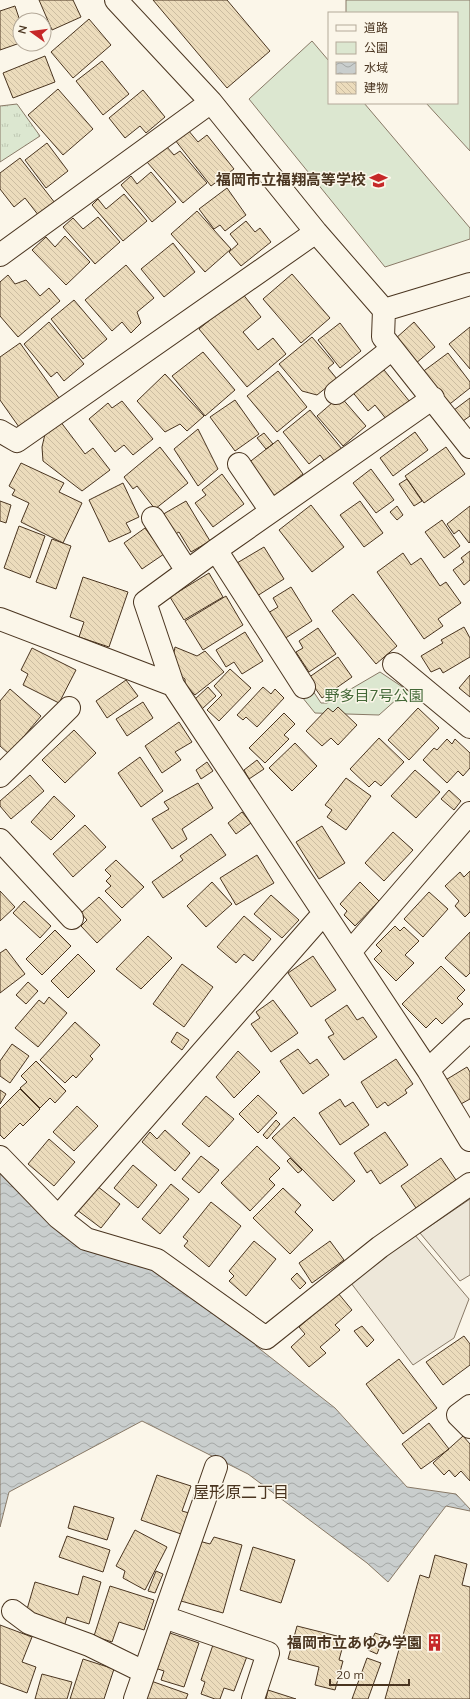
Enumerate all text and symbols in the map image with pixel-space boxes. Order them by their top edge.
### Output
north arrow [12,12,52,52]
legend [328,12,458,104]
text: 道路 [364,20,388,35]
text: N [14,24,30,35]
text: 公園 [364,40,388,55]
text: 水域 [364,60,388,75]
text: 建物 [364,80,388,95]
place label: 福岡市立福翔高等学校 [215,170,366,189]
school or university icon: 福岡市立福翔高等学校 [369,170,389,190]
park label: 野多目7号公園 [324,686,424,705]
district label: 屋形原二丁目 [193,1482,289,1502]
place label: 福岡市立あゆみ学園 [286,1633,422,1652]
building icon: 福岡市立あゆみ学園 [425,1633,445,1653]
scale bar [330,1661,409,1687]
text: 20 m [336,1667,364,1682]

